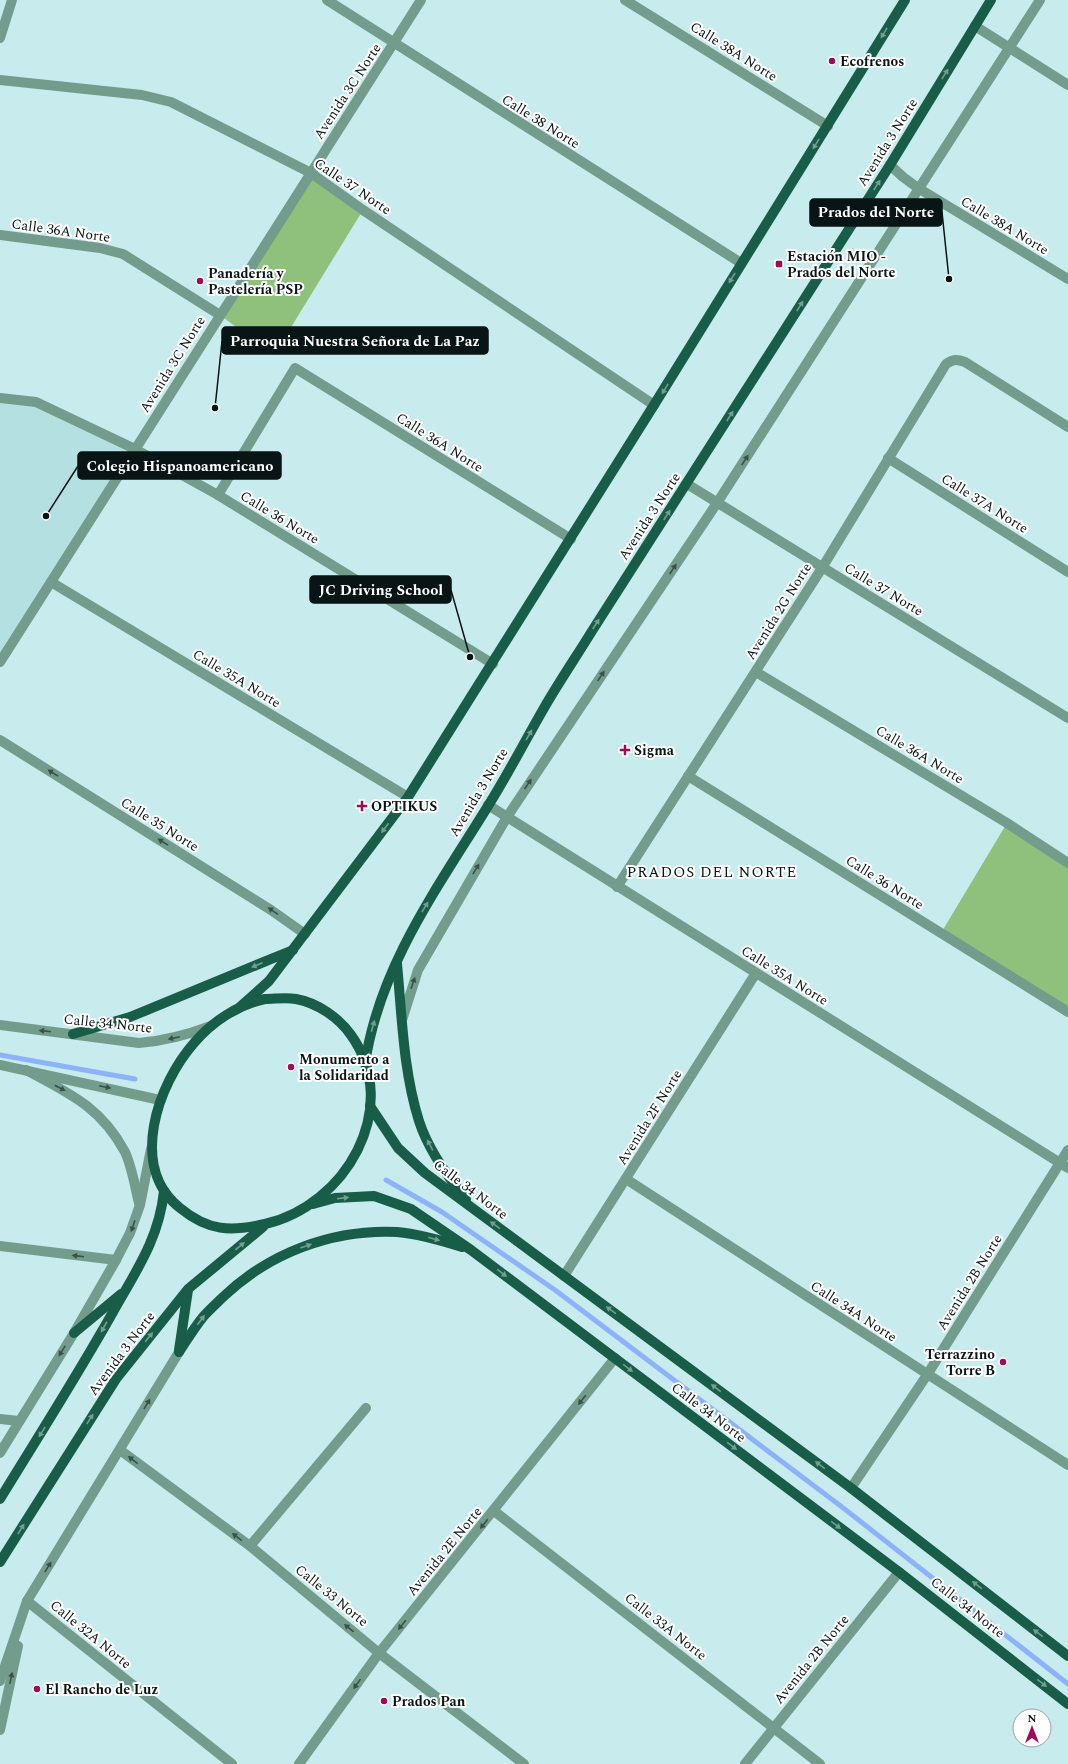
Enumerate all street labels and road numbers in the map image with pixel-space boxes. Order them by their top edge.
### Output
street label: Calle 38A Norte [686,16,782,87]
street label: Avenida 3C Norte [308,39,387,143]
street label: Calle 38 Norte [497,89,584,154]
street label: Avenida 3 Norte [852,94,923,190]
street label: Calle 37 Norte [310,153,396,220]
street label: Calle 38A Norte [957,191,1053,260]
street label: Calle 36A Norte [10,213,112,248]
street label: Avenida 3C Norte [134,312,211,417]
street label: Calle 36A Norte [392,407,488,478]
street label: Avenida 3 Norte [613,468,686,564]
street label: Calle 37A Norte [937,468,1033,539]
street label: Calle 36 Norte [236,486,323,549]
street label: Avenida 2G Norte [740,558,817,664]
street label: Calle 37 Norte [840,558,927,621]
street label: Calle 35A Norte [189,644,285,713]
street label: Calle 36A Norte [872,720,968,789]
street label: Avenida 3 Norte [444,744,513,841]
street label: Calle 35 Norte [116,792,203,857]
street label: Calle 36 Norte [841,850,928,915]
street label: Calle 35A Norte [737,940,833,1011]
street label: Calle 34 Norte [63,1008,154,1039]
street label: Avenida 2F Norte [612,1065,687,1169]
street label: Calle 34 Norte [429,1154,513,1225]
street label: Avenida 2B Norte [931,1230,1008,1334]
street label: Calle 34A Norte [806,1276,901,1347]
street label: Avenida 3 Norte [83,1307,160,1400]
street label: Calle 34 Norte [667,1377,751,1448]
street label: Avenida 2E Norte [402,1502,487,1601]
street label: Calle 33 Norte [291,1559,373,1632]
street label: Calle 34 Norte [926,1572,1009,1643]
street label: Calle 33A Norte [620,1587,712,1665]
street label: Calle 32A Norte [45,1595,136,1674]
street label: Avenida 2B Norte [769,1610,854,1709]

